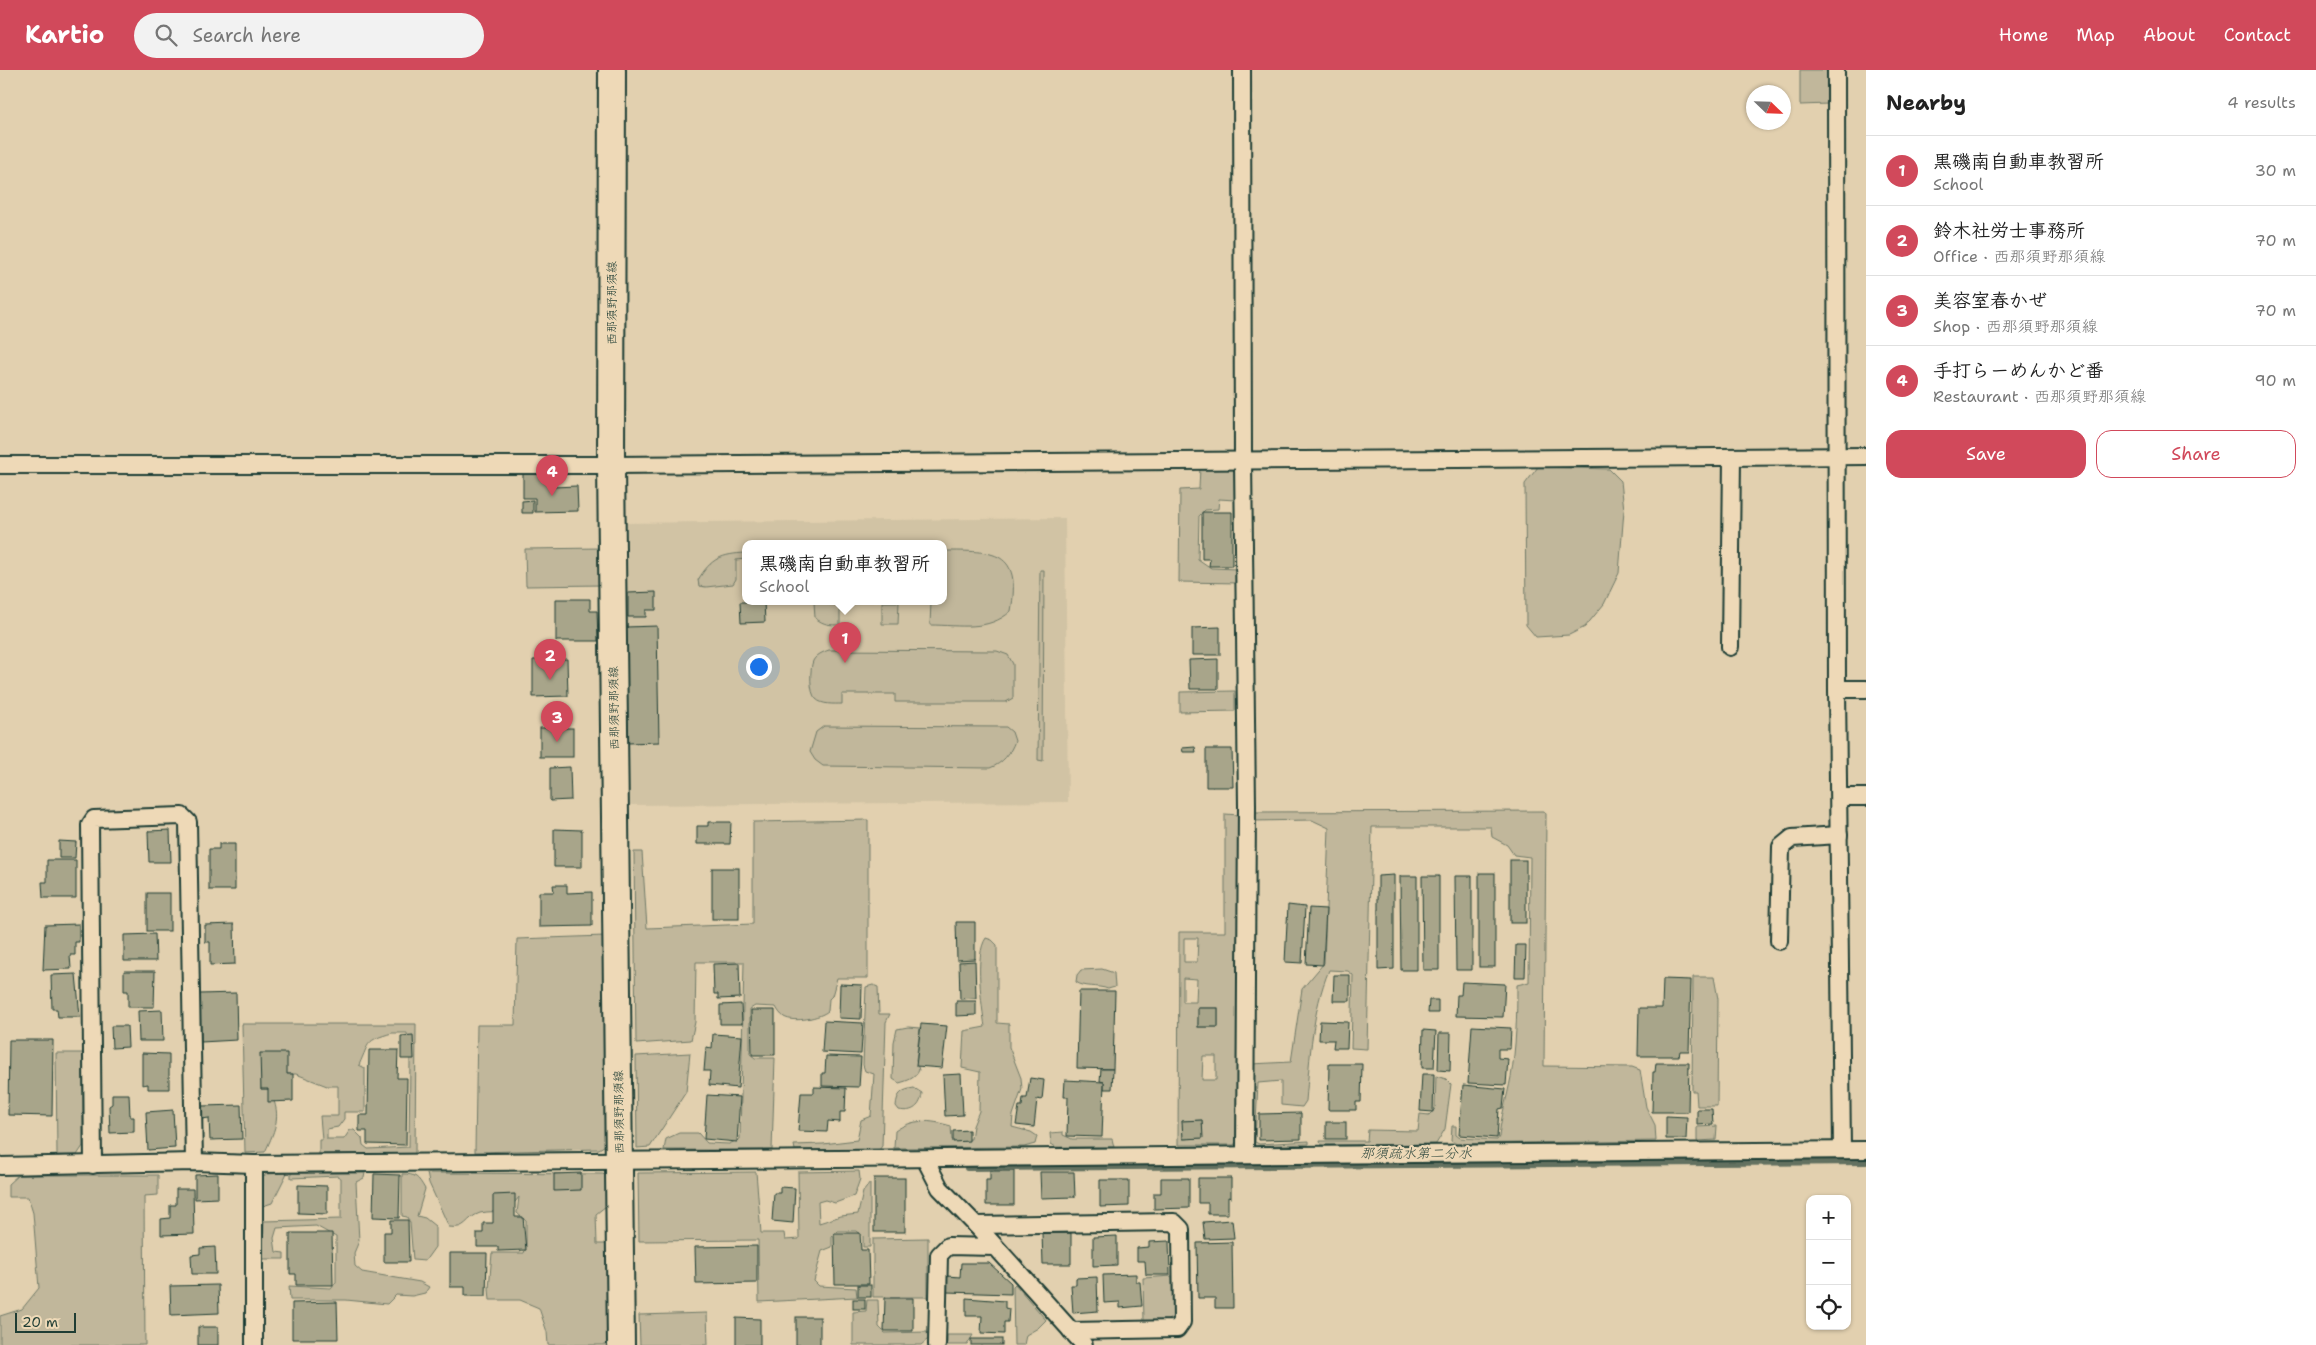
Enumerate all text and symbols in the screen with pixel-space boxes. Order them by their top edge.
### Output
search box [134,13,484,58]
text: Kartio [25,19,104,51]
icon: search [152,21,180,49]
text: Search here [192,23,301,48]
text: Home [1999,23,2048,47]
text: Map [2076,23,2115,47]
text: About [2143,23,2196,47]
text: Contact [2224,23,2291,47]
north arrow [1746,85,1791,130]
text: Nearby [1886,89,1966,117]
text: 4 results [2227,92,2296,113]
text: 黒磯南自動車教習所 [1933,149,2104,174]
text: 1 [1898,160,1906,181]
text: 30 m [2255,160,2296,181]
text: School [1933,174,1983,195]
text: 鈴木社労士事務所 [1933,218,2085,243]
text: 2 [1896,230,1908,251]
text: 70 m [2255,230,2296,251]
text: Office · 西那須野那須線 [1933,246,2105,267]
street label: 西那須野那須線 [604,261,620,345]
text: 美容室春かぜ [1933,288,2047,313]
text: 3 [1896,300,1908,321]
text: 70 m [2255,300,2296,321]
text: Shop · 西那須野那須線 [1933,316,2098,337]
text: 手打らーめんかど番 [1933,358,2104,383]
text: 4 [1896,370,1908,391]
text: 90 m [2255,370,2296,391]
text: Restaurant · 西那須野那須線 [1933,386,2146,407]
button: Save [1886,430,2086,478]
button: Share [2096,430,2296,478]
pin: 4 [536,455,568,496]
popup [742,540,947,605]
text: 黒磯南自動車教習所 [759,551,930,576]
text: School [759,576,809,597]
pin: 1 [829,622,861,663]
pin: 2 [534,639,566,680]
your location [746,654,772,680]
street label: 西那須野那須線 [605,666,623,750]
pin: 3 [541,701,573,742]
street label: 西那須野那須線 [610,1070,628,1154]
water label: 那須疏水第二分水 [1360,1144,1472,1162]
map controls [1806,1195,1851,1330]
button: + [1806,1195,1851,1240]
button: − [1806,1240,1851,1285]
button: locate [1806,1285,1851,1330]
scale bar [15,1310,76,1333]
text: 20 m [22,1313,58,1331]

